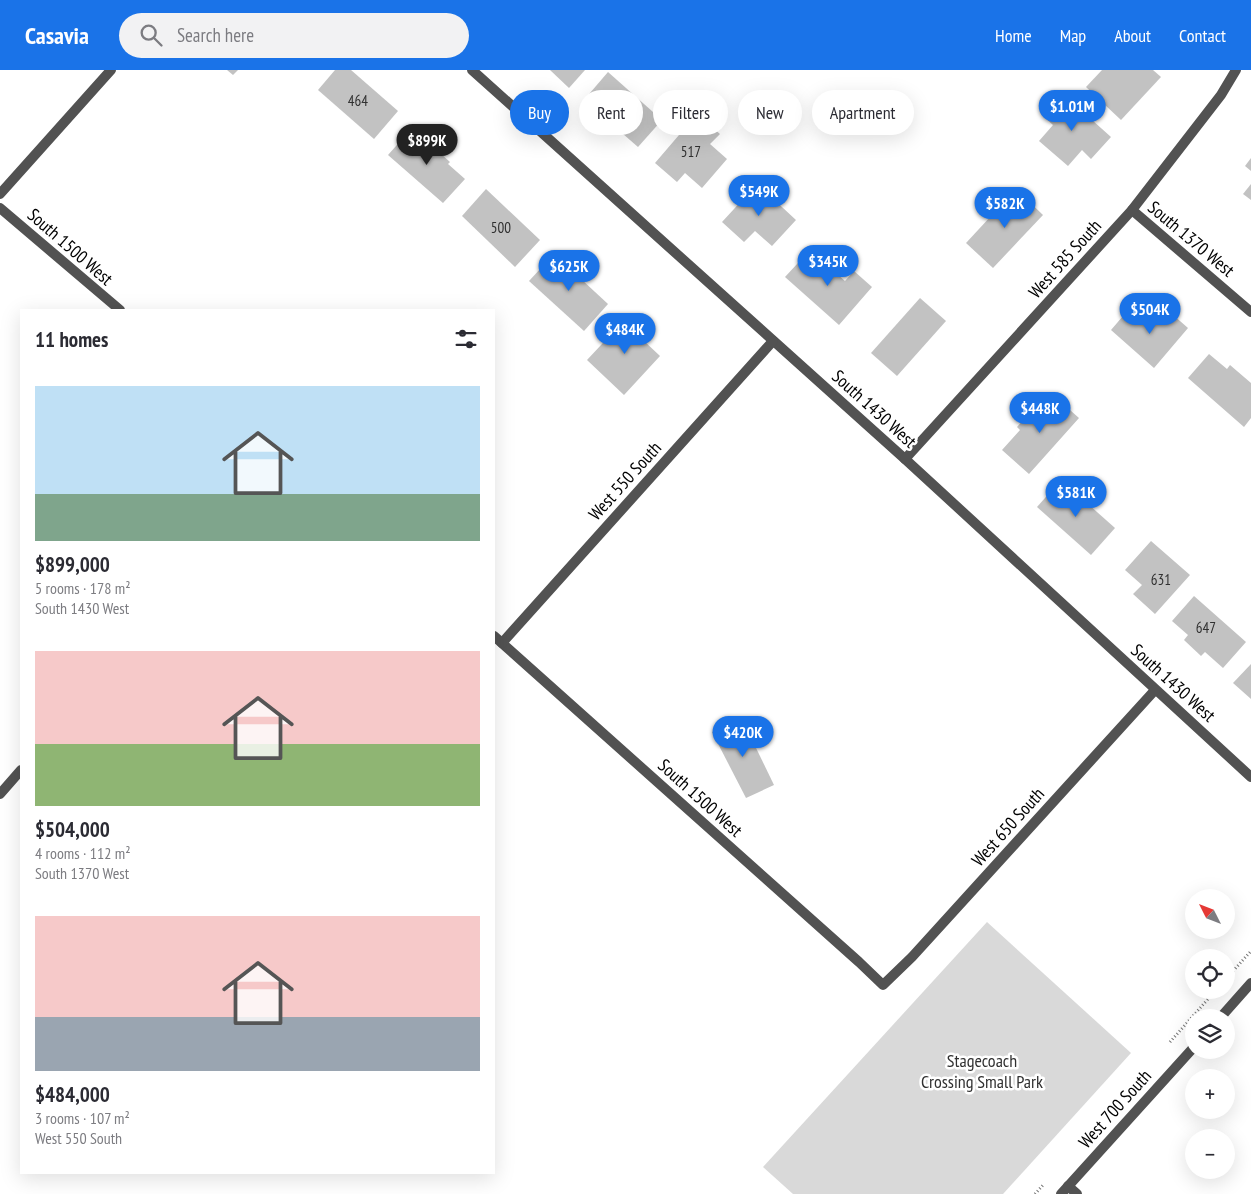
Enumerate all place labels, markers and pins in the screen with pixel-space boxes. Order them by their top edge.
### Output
pin: $1.01M [1031,90,1113,132]
pin: $899K [392,124,462,166]
pin: $549K [724,174,794,217]
pin: $582K [970,186,1040,229]
pin: $345K [793,244,863,287]
pin: $625K [534,250,604,292]
pin: $504K [1115,292,1185,335]
pin: $484K [590,312,660,355]
pin: $448K [1005,392,1075,434]
pin: $581K [1041,476,1111,518]
pin: $420K [708,716,778,758]

